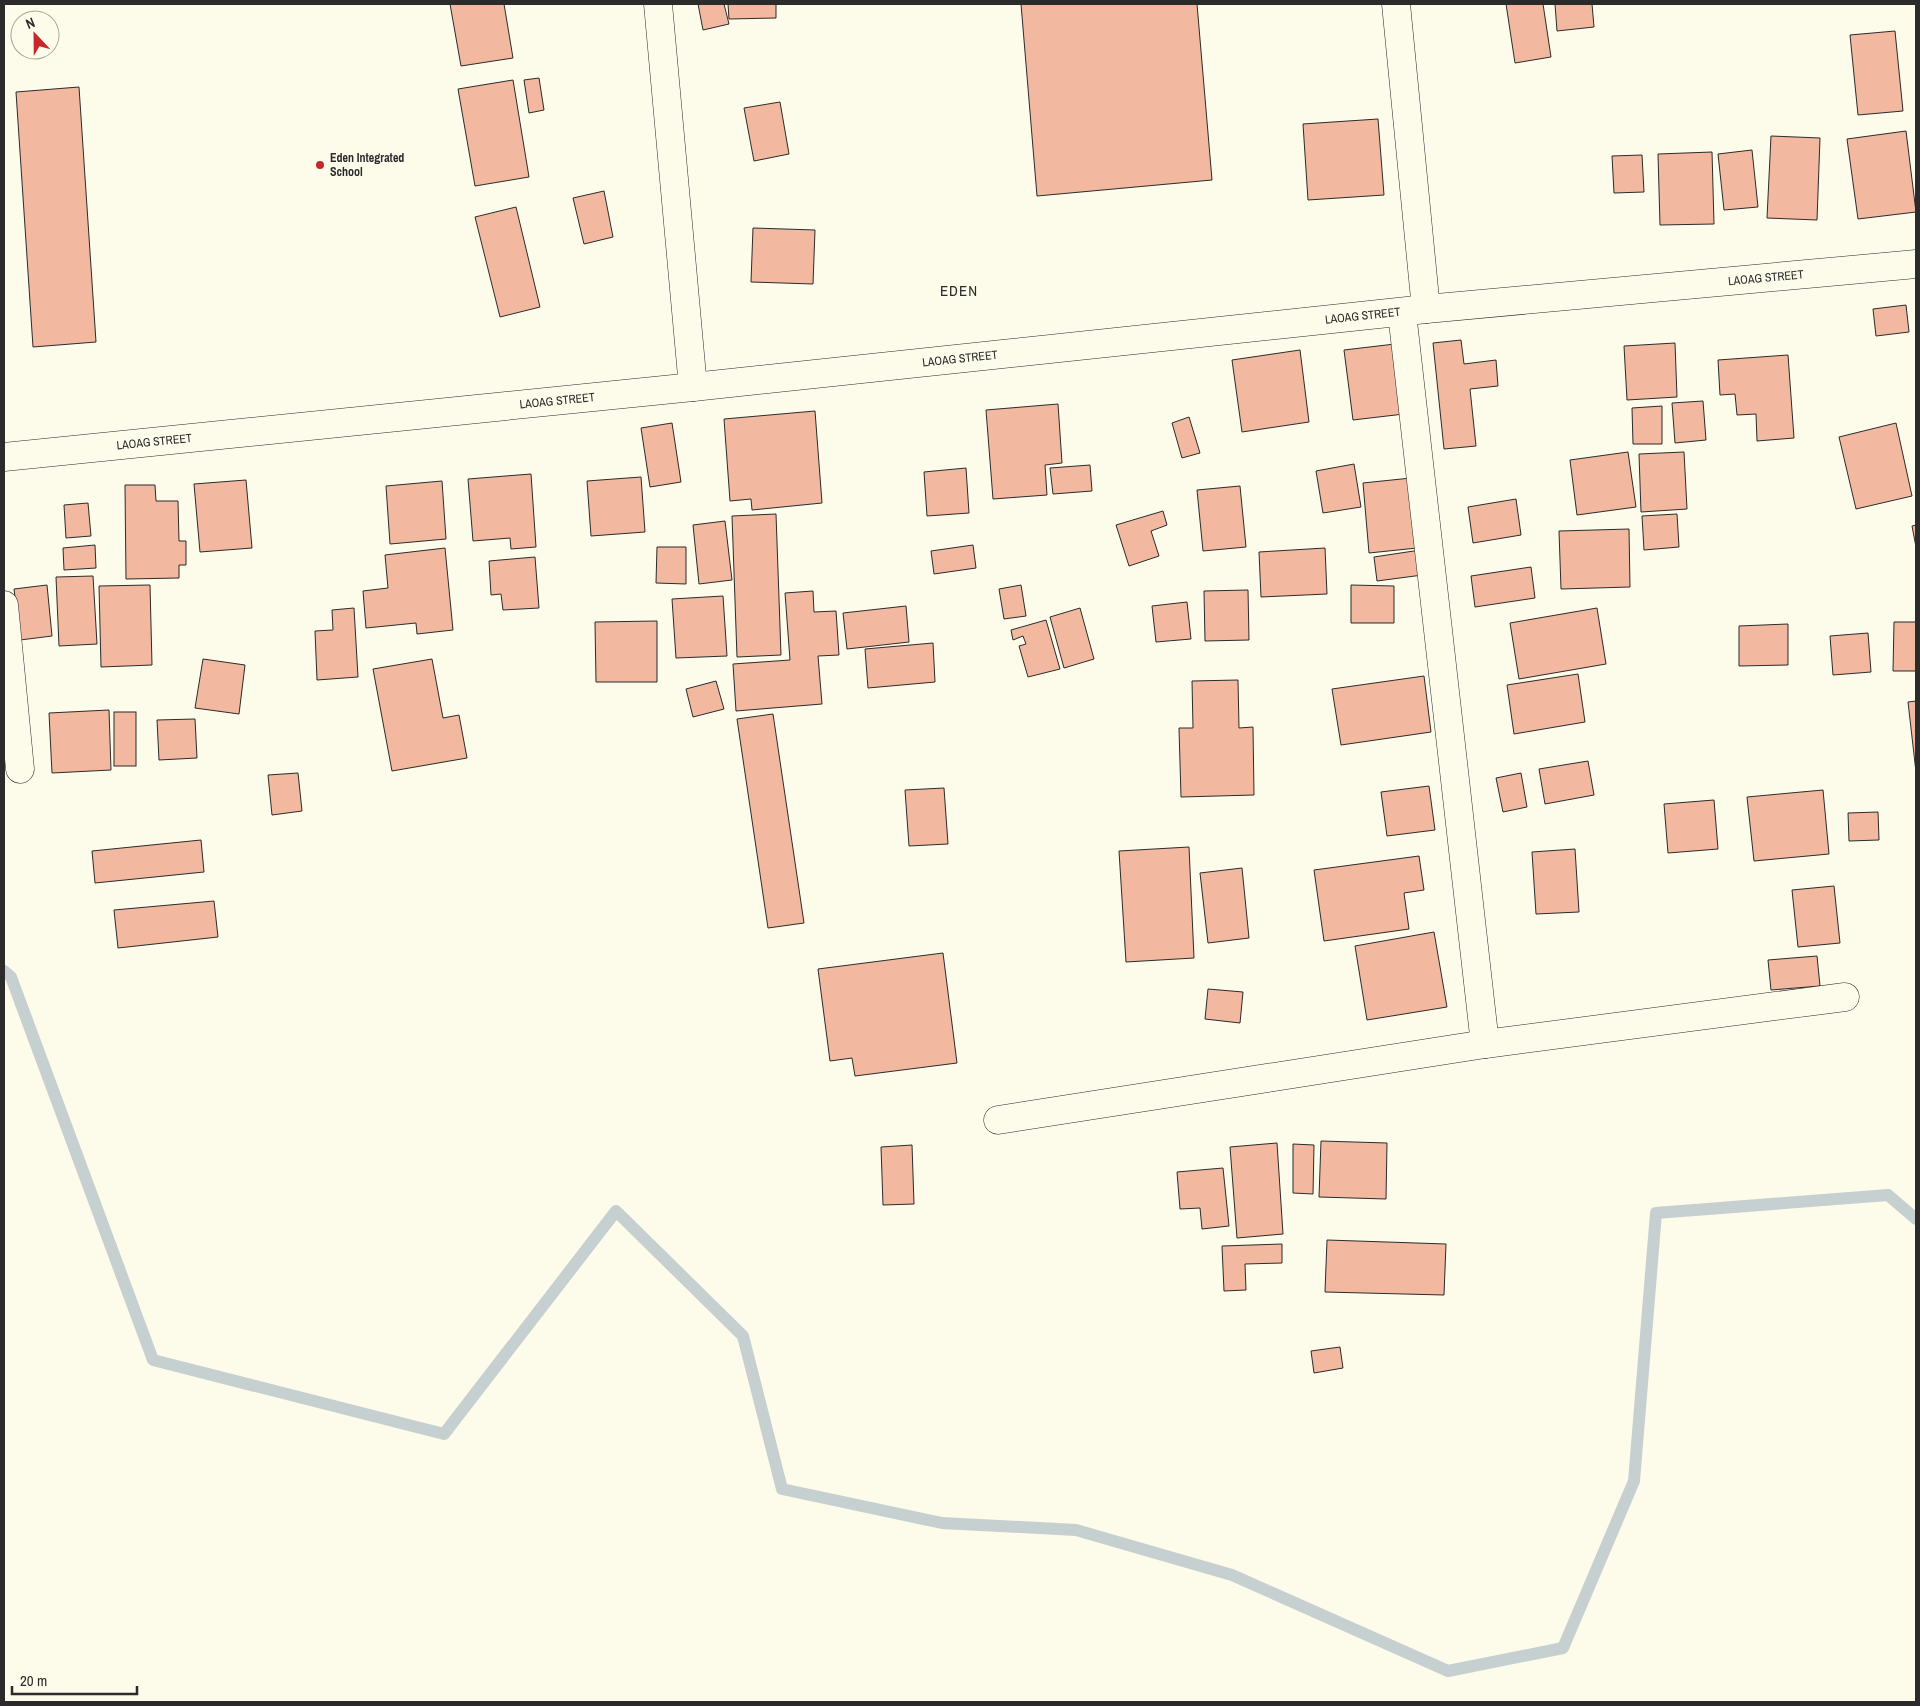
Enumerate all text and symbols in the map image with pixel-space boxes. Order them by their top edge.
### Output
north arrow [10,10,60,60]
text: N [23,13,37,33]
place label: Eden Integrated School [330,150,404,180]
marker: Eden Integrated School [314,159,326,171]
street label: LAOAG STREET [1728,266,1804,289]
district label: EDEN [940,280,978,301]
street label: LAOAG STREET [1324,304,1401,328]
street label: LAOAG STREET [922,347,998,371]
street label: LAOAG STREET [519,389,596,413]
street label: LAOAG STREET [116,430,193,454]
scale bar [12,1664,138,1696]
text: 20 m [20,1670,47,1691]

